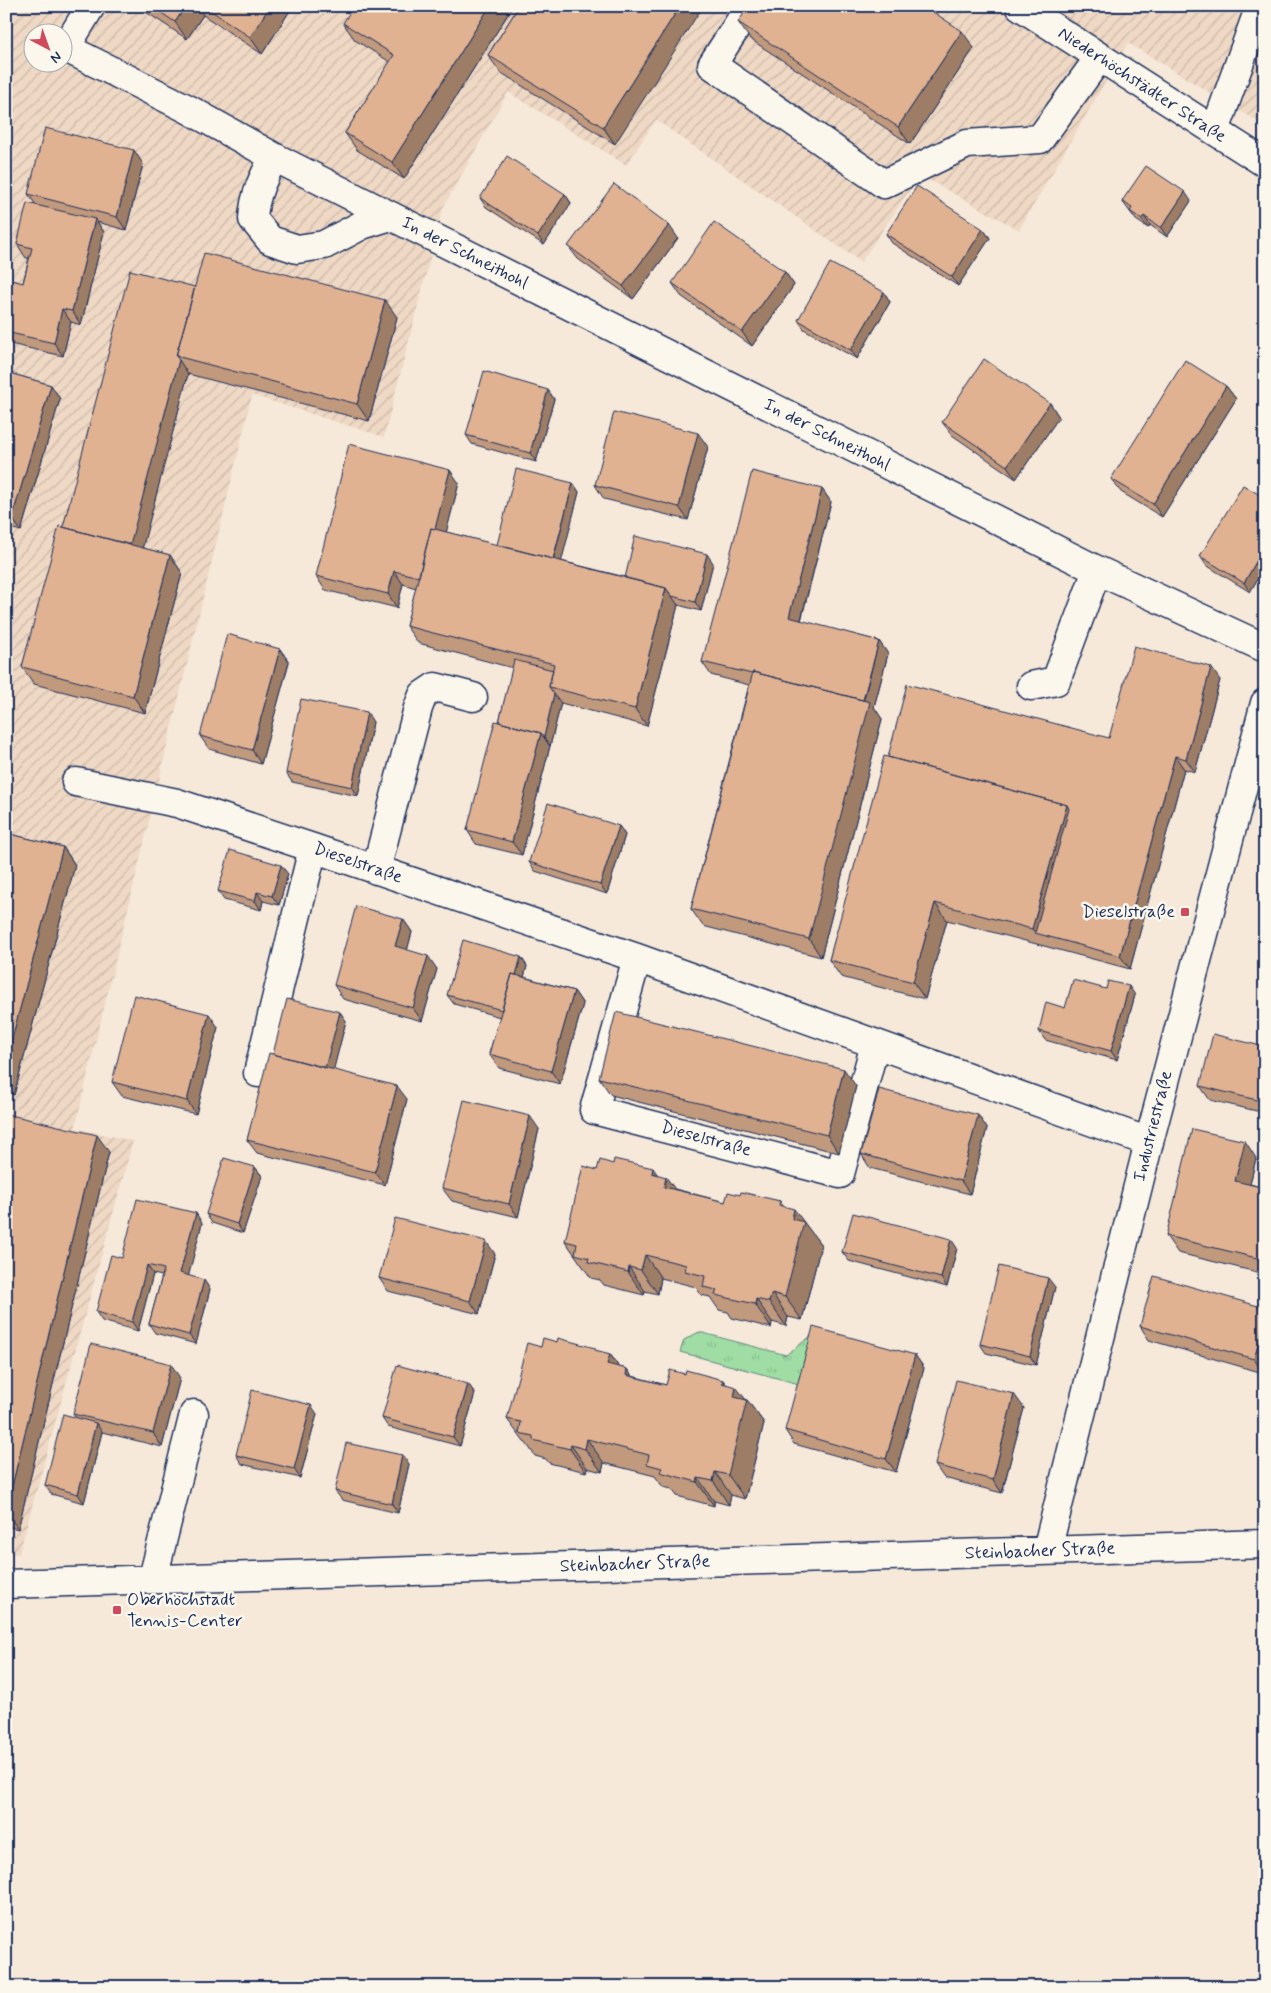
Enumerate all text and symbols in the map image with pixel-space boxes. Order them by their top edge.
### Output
street label: Niederhöchstädter Straße [1053,21,1231,149]
north arrow [22,22,72,72]
text: N [46,47,65,67]
street label: In der Schneithohl [398,211,532,295]
street label: In der Schneithohl [760,393,894,477]
street label: Dieselstraße [310,837,406,889]
place label: Dieselstraße [1082,900,1175,924]
marker: Dieselstraße [1179,906,1191,918]
street label: Industriestraße [1128,1068,1178,1184]
street label: Dieselstraße [658,1115,754,1163]
street label: Steinbacher Straße [964,1536,1116,1566]
street label: Steinbacher Straße [559,1549,711,1579]
place label: Oberhöchstadt Tennis-Center [127,1588,243,1633]
marker: Oberhöchstadt Tennis-Center [111,1604,123,1616]

